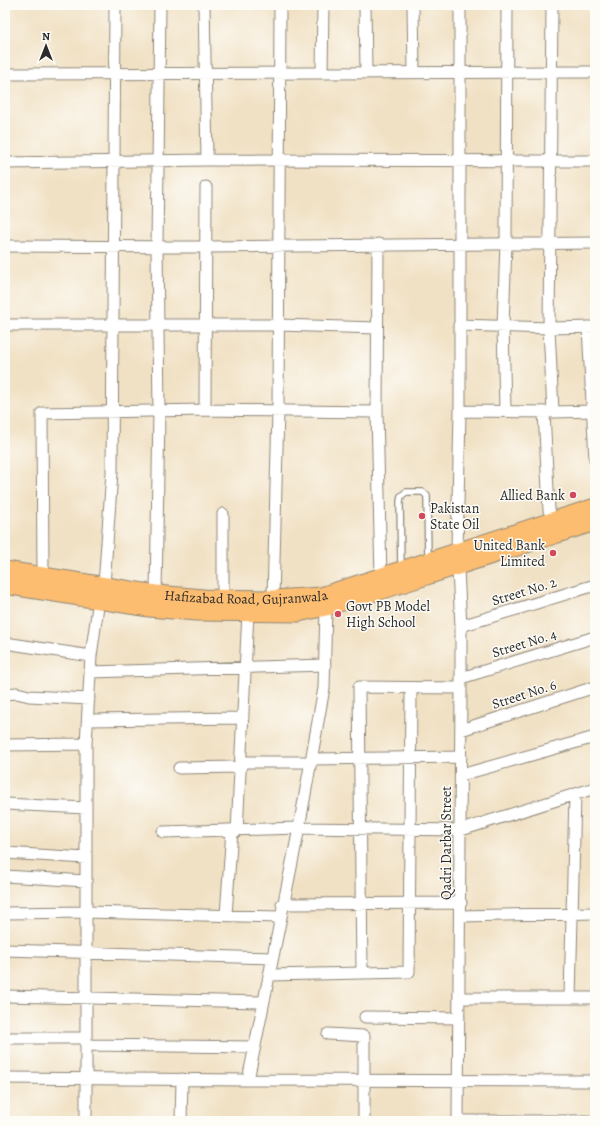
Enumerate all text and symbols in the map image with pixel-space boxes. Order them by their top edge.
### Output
north arrow [26,26,66,66]
text: N [42,29,50,44]
place label: Allied Bank [499,486,565,505]
marker: Allied Bank [568,490,578,500]
place label: Pakistan State Oil [430,499,480,534]
marker: Pakistan State Oil [417,511,427,521]
place label: United Bank Limited [473,536,545,571]
marker: United Bank Limited [548,548,558,558]
street label: Street No. 2 [489,573,559,610]
street label: Hafizabad Road, Gujranwala [164,585,331,609]
place label: Govt PB Model High School [346,597,431,632]
marker: Govt PB Model High School [333,609,343,619]
street label: Street No. 4 [490,625,559,662]
street label: Street No. 6 [490,675,559,714]
street label: Qadri Darbar Street [437,786,456,900]

